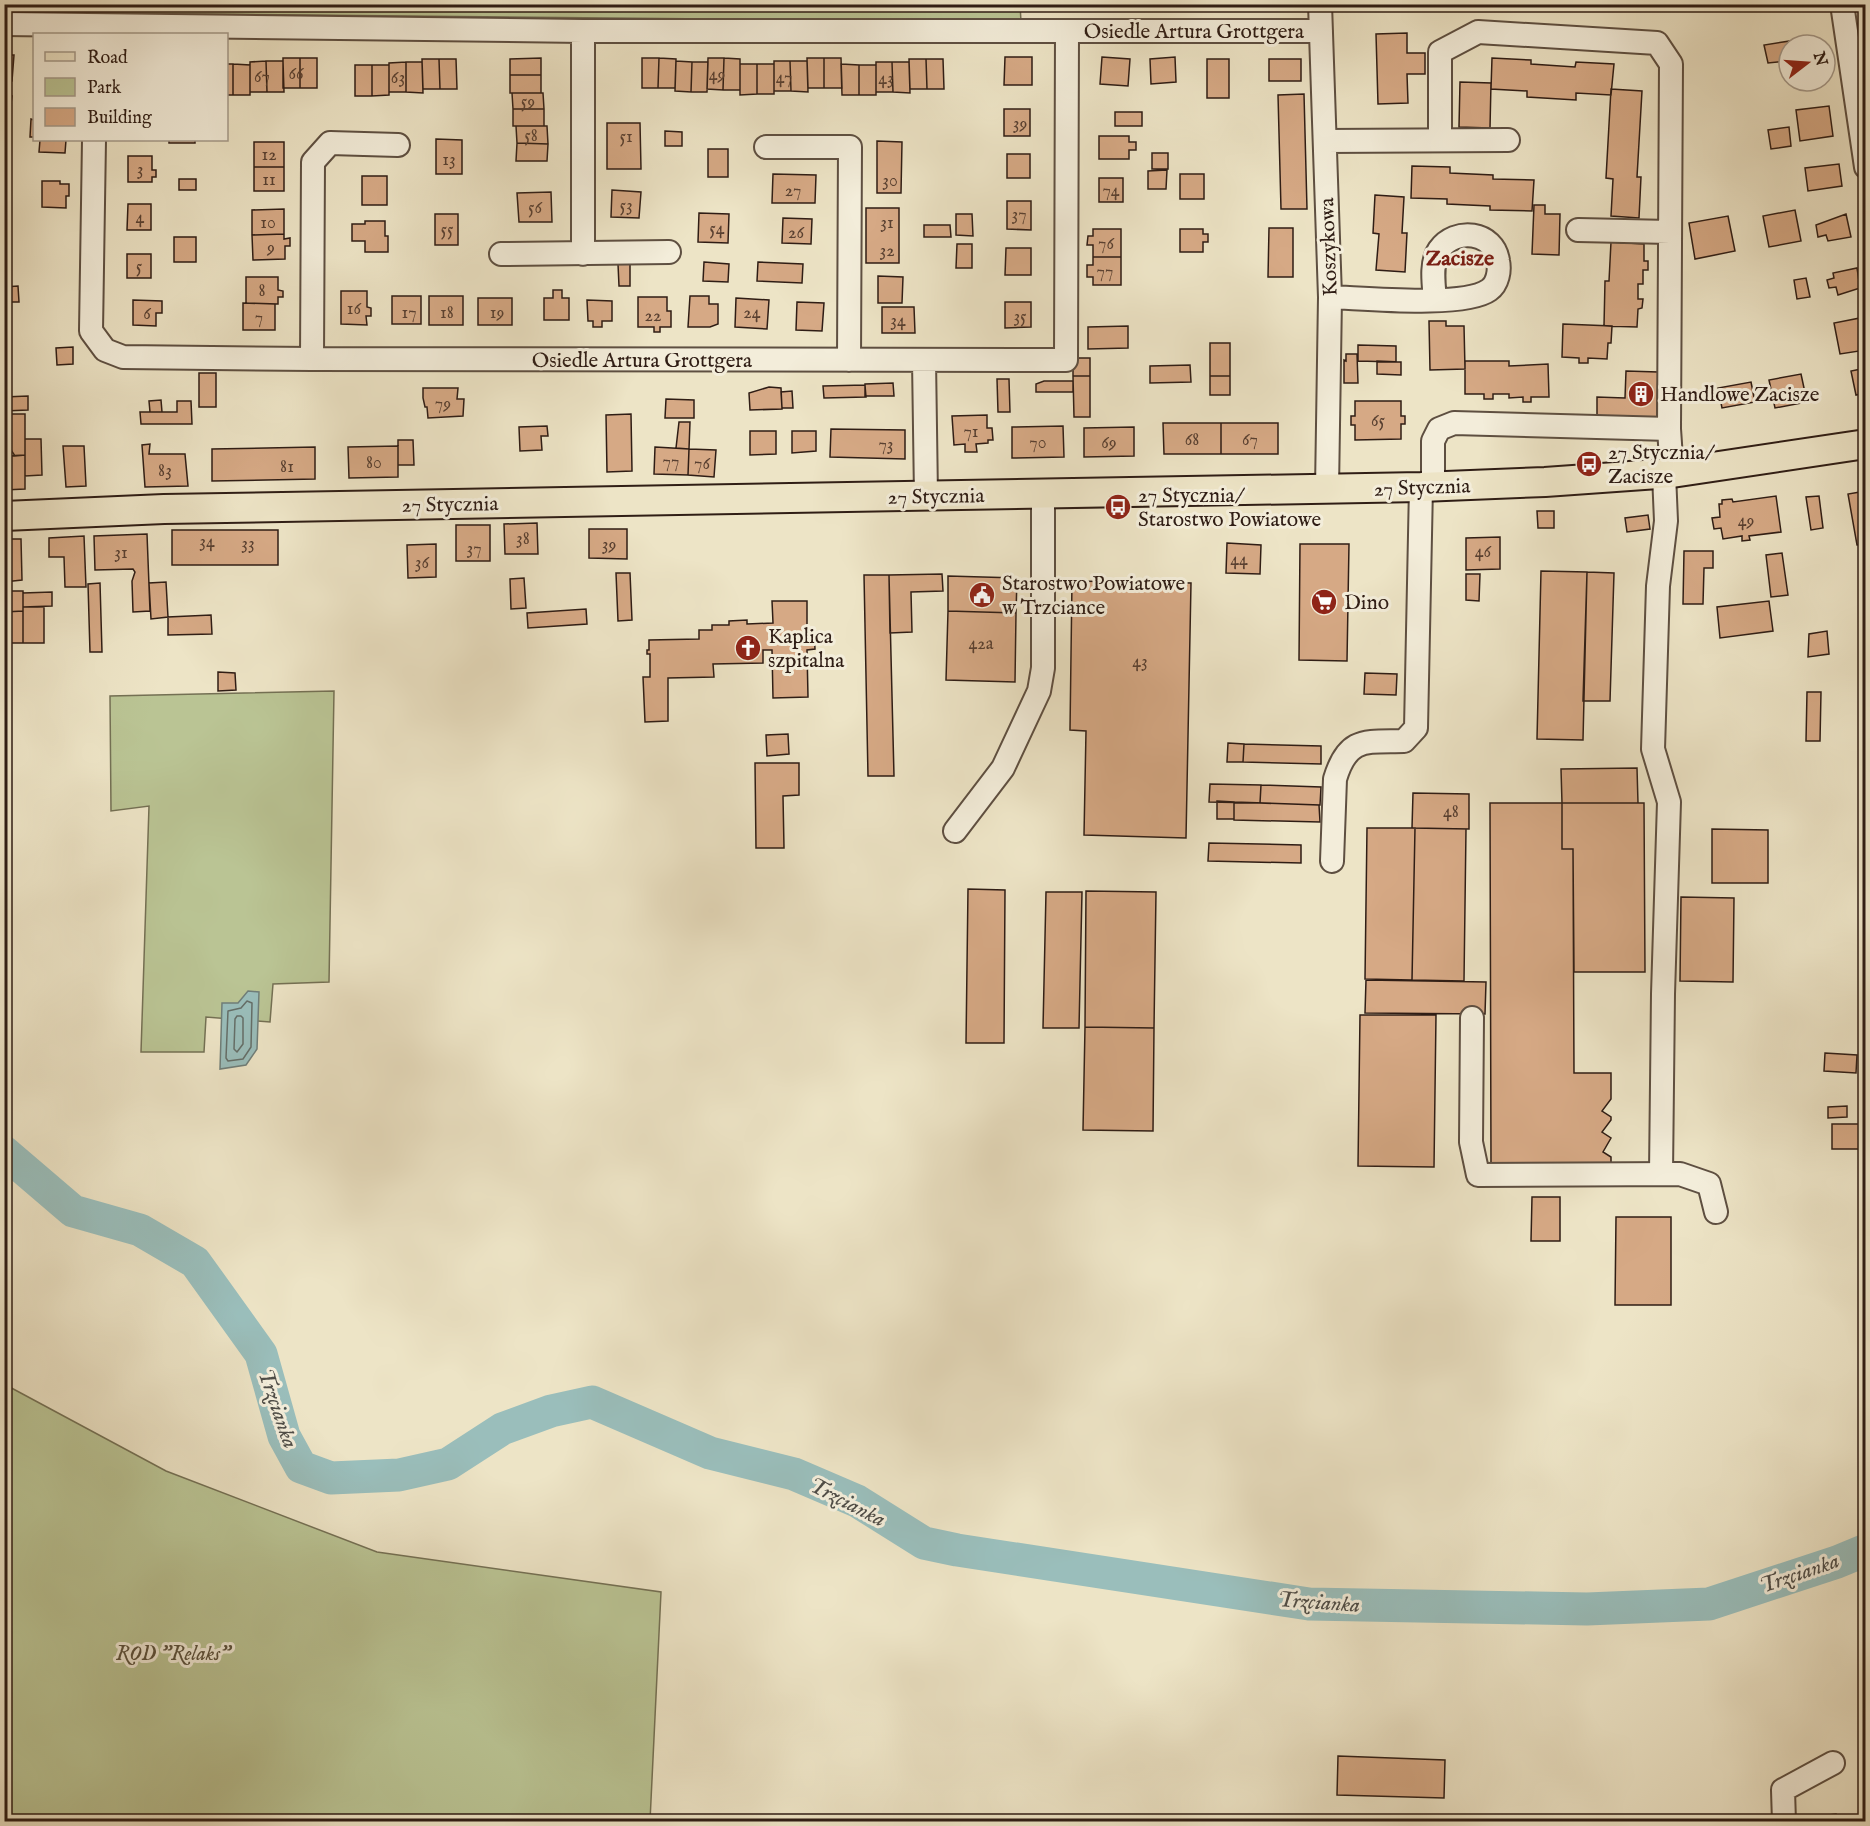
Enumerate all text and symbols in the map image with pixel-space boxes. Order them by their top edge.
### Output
street label: Osiedle Artura Grottgera [1084,19,1305,46]
legend [33,33,228,141]
north arrow [1777,33,1837,93]
text: Road [87,47,128,70]
text: N [1808,49,1831,69]
house number: 66 [288,63,304,86]
house number: 49 [709,64,725,87]
house number: 67 [254,66,270,89]
house number: 63 [391,67,405,90]
house number: 47 [776,67,792,90]
house number: 43 [878,68,894,91]
text: Park [87,77,122,100]
house number: 59 [521,91,535,114]
text: Building [87,107,152,130]
house number: 39 [1013,113,1027,136]
house number: 58 [524,125,538,148]
house number: 51 [619,126,633,149]
house number: 12 [261,144,277,167]
house number: 13 [442,149,456,172]
house number: 3 [137,159,143,182]
house number: 11 [262,169,276,192]
house number: 30 [882,170,898,193]
house number: 27 [785,180,801,203]
house number: 74 [1102,180,1120,203]
house number: 53 [619,195,633,218]
street label: Koszykowa [1314,196,1345,297]
house number: 56 [528,197,542,220]
house number: 37 [1011,204,1027,227]
house number: 4 [136,207,145,230]
house number: 10 [260,212,276,235]
house number: 31 [880,212,894,235]
house number: 54 [709,218,725,241]
house number: 55 [440,219,454,242]
house number: 26 [788,222,804,245]
house number: 76 [1098,233,1114,256]
house number: 9 [266,237,275,260]
house number: 32 [879,240,895,263]
district label: Zacisze [1426,245,1494,273]
house number: 5 [136,256,143,279]
house number: 77 [1097,261,1113,284]
house number: 8 [258,280,266,303]
house number: 16 [347,298,362,321]
house number: 17 [401,302,417,325]
house number: 18 [440,302,454,325]
house number: 19 [490,302,504,325]
house number: 24 [743,302,761,325]
house number: 6 [143,303,151,326]
house number: 22 [645,305,661,328]
house number: 35 [1013,306,1027,329]
house number: 7 [255,307,263,330]
house number: 34 [890,310,906,333]
street label: Osiedle Artura Grottgera [532,348,753,375]
building icon: Handlowe Zacisze [1626,379,1656,409]
place label: Handlowe Zacisze [1660,382,1820,409]
house number: 79 [435,393,451,416]
house number: 65 [1371,410,1386,433]
house number: 71 [963,421,979,444]
house number: 68 [1185,429,1199,452]
house number: 67 [1242,429,1258,452]
house number: 70 [1029,432,1047,455]
house number: 69 [1101,432,1117,455]
house number: 73 [878,434,894,457]
place label: 27 Stycznia/ Zacisze [1608,440,1716,491]
bus stop icon: 27 Stycznia/ Zacisze [1574,449,1604,479]
house number: 77 [663,451,679,474]
house number: 80 [366,452,382,475]
house number: 76 [694,453,710,476]
house number: 81 [280,456,294,479]
house number: 83 [158,460,172,483]
street label: 27 Stycznia [1373,473,1472,504]
street label: 27 Stycznia [887,483,986,512]
place label: 27 Stycznia/ Starostwo Powiatowe [1138,483,1321,534]
street label: 27 Stycznia [401,491,500,520]
bus stop icon: 27 Stycznia/ Starostwo Powiatowe [1103,492,1133,522]
house number: 49 [1738,510,1754,533]
house number: 38 [516,528,530,551]
house number: 34 [199,531,215,554]
house number: 33 [241,533,255,556]
house number: 39 [602,534,616,557]
house number: 37 [466,538,482,561]
house number: 46 [1475,541,1492,564]
house number: 31 [114,542,128,565]
house number: 44 [1230,549,1248,572]
house number: 36 [415,552,430,575]
place label: Starostwo Powiatowe w Trzciance [1002,571,1185,622]
public building icon: Starostwo Powiatowe w Trzciance [967,580,997,610]
supermarket icon: Dino [1309,587,1339,617]
place label: Dino [1344,590,1389,617]
place label: Kaplica szpitalna [768,624,845,675]
church icon: Kaplica szpitalna [733,633,763,663]
house number: 42a [968,633,994,656]
house number: 43 [1132,651,1148,674]
house number: 48 [1443,801,1459,824]
water label: Trzcianka [250,1365,304,1452]
water label: Trzcianka [804,1472,890,1534]
water label: Trzcianka [1756,1547,1843,1601]
water label: Trzcianka [1277,1586,1361,1620]
park label: ROD "Relaks" [116,1641,233,1668]

